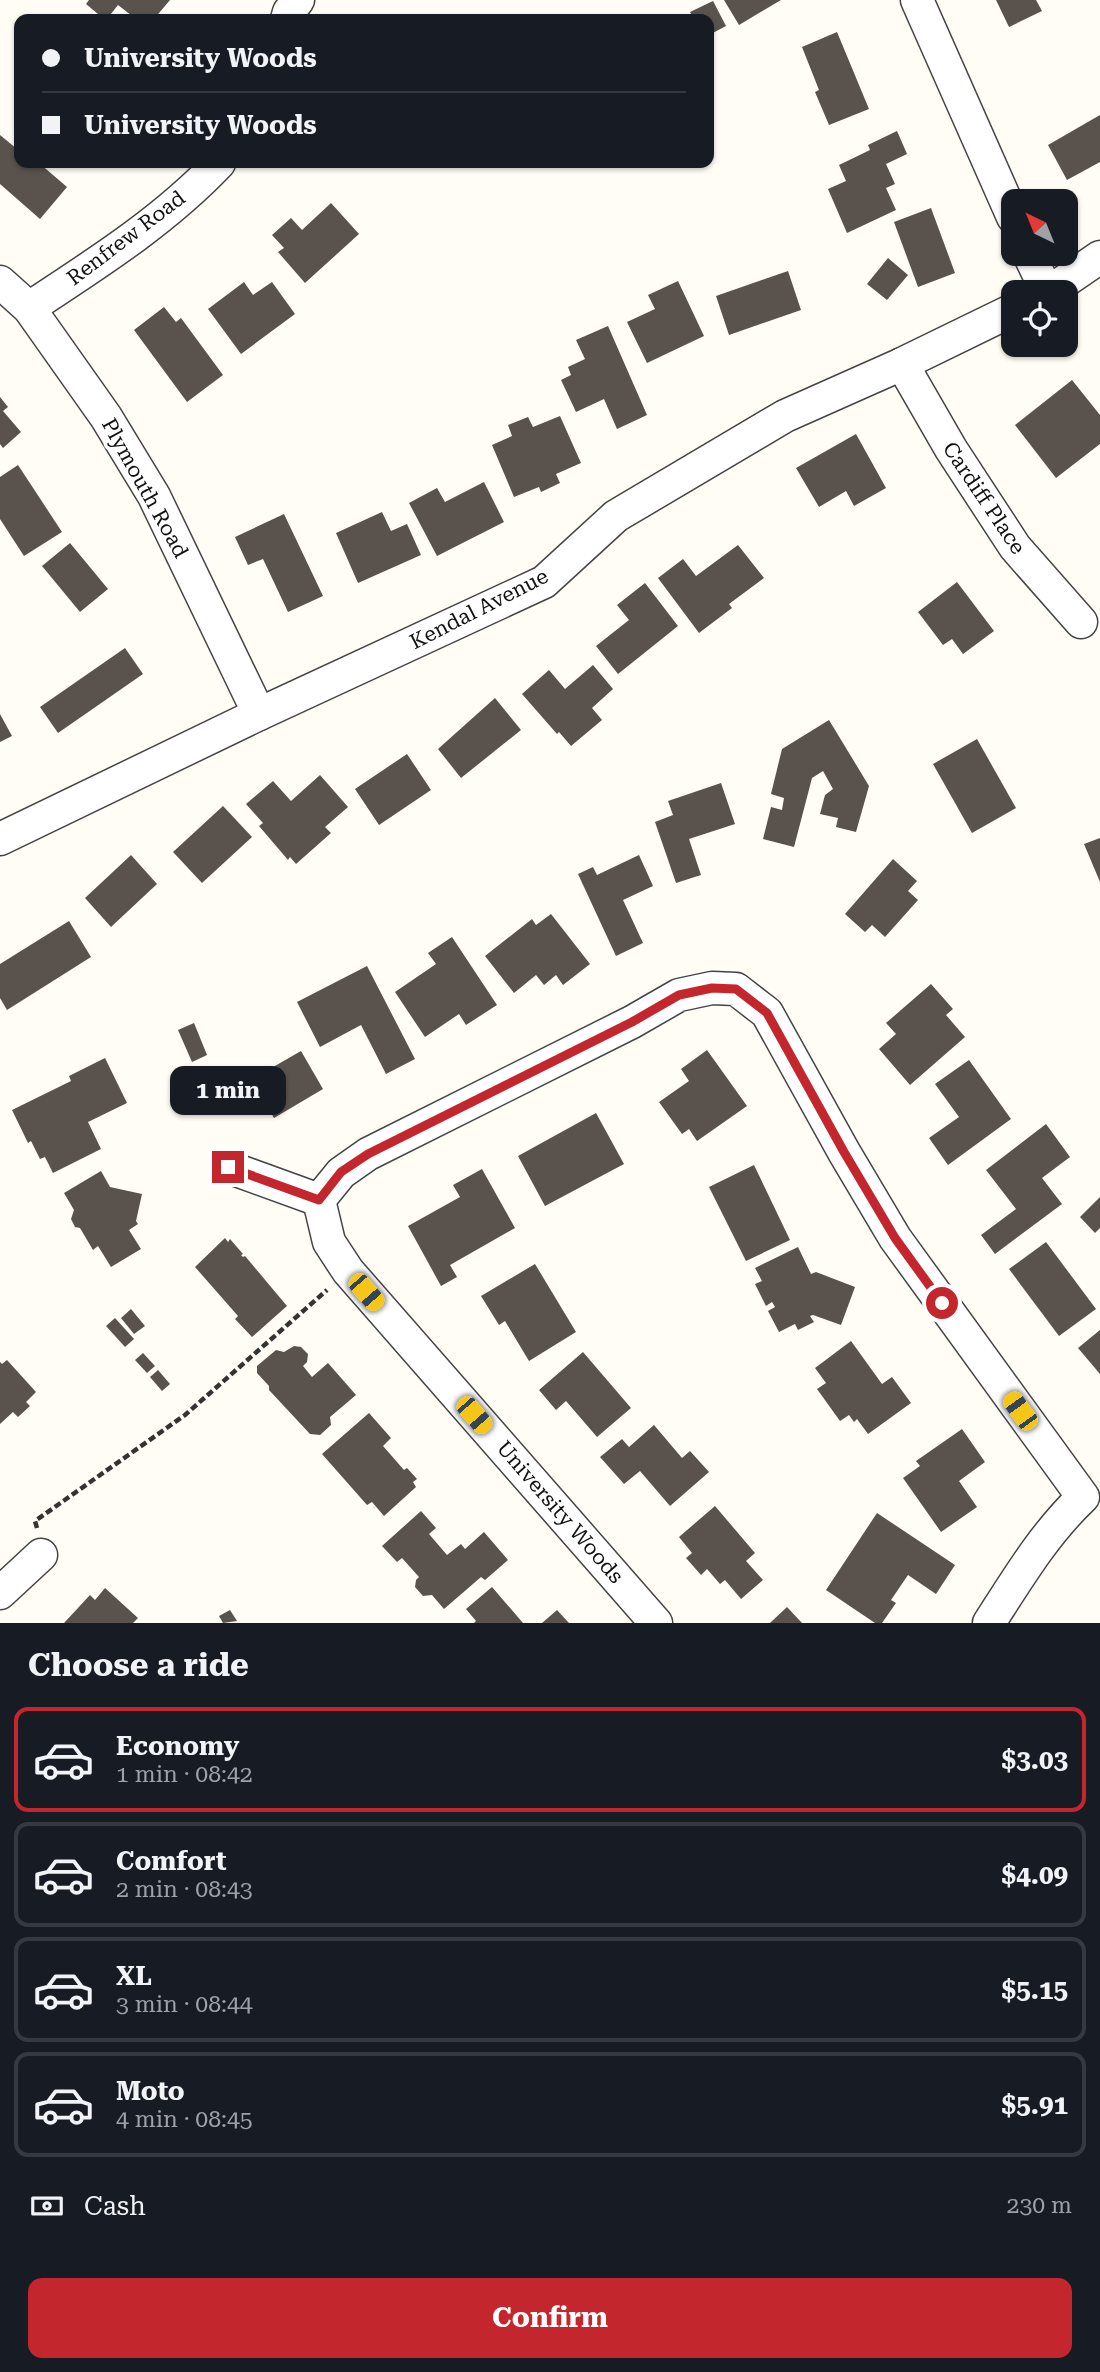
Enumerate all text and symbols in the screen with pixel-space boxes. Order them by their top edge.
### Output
text: University Woods [84,43,317,73]
text: University Woods [84,110,317,140]
street label: Renfrew Road [62,186,190,290]
north arrow [1001,189,1078,266]
map controls [1001,189,1078,357]
button: locate [1001,280,1078,357]
street label: Plymouth Road [97,414,194,562]
street label: Cardiff Place [938,437,1030,559]
street label: Kendal Avenue [406,564,552,654]
callout: 1 min [170,1066,286,1114]
text: 1 min [196,1077,260,1104]
route end [212,1151,244,1183]
car [345,1269,388,1315]
route start [926,1287,958,1319]
car [1000,1388,1041,1434]
car [453,1392,496,1438]
street label: University Woods [492,1436,628,1588]
text: Choose a ride [28,1646,249,1684]
icon: car [32,1728,95,1791]
text: Economy [116,1731,239,1761]
text: $3.03 [1002,1745,1068,1775]
text: 1 min · 08:42 [116,1761,253,1788]
icon: car [32,1843,95,1906]
text: Comfort [116,1846,226,1876]
text: $4.09 [1002,1860,1068,1890]
text: 2 min · 08:43 [116,1876,253,1903]
icon: car [32,1958,95,2021]
text: XL [116,1961,152,1991]
text: $5.15 [1002,1975,1068,2005]
text: 3 min · 08:44 [116,1991,253,2018]
icon: car [32,2073,95,2136]
text: Moto [116,2076,185,2106]
text: $5.91 [1002,2090,1068,2120]
text: 4 min · 08:45 [116,2106,253,2133]
icon: cash [28,2187,66,2225]
text: Cash [84,2191,146,2221]
text: 230 m [1007,2192,1072,2219]
button: Confirm [28,2278,1072,2358]

